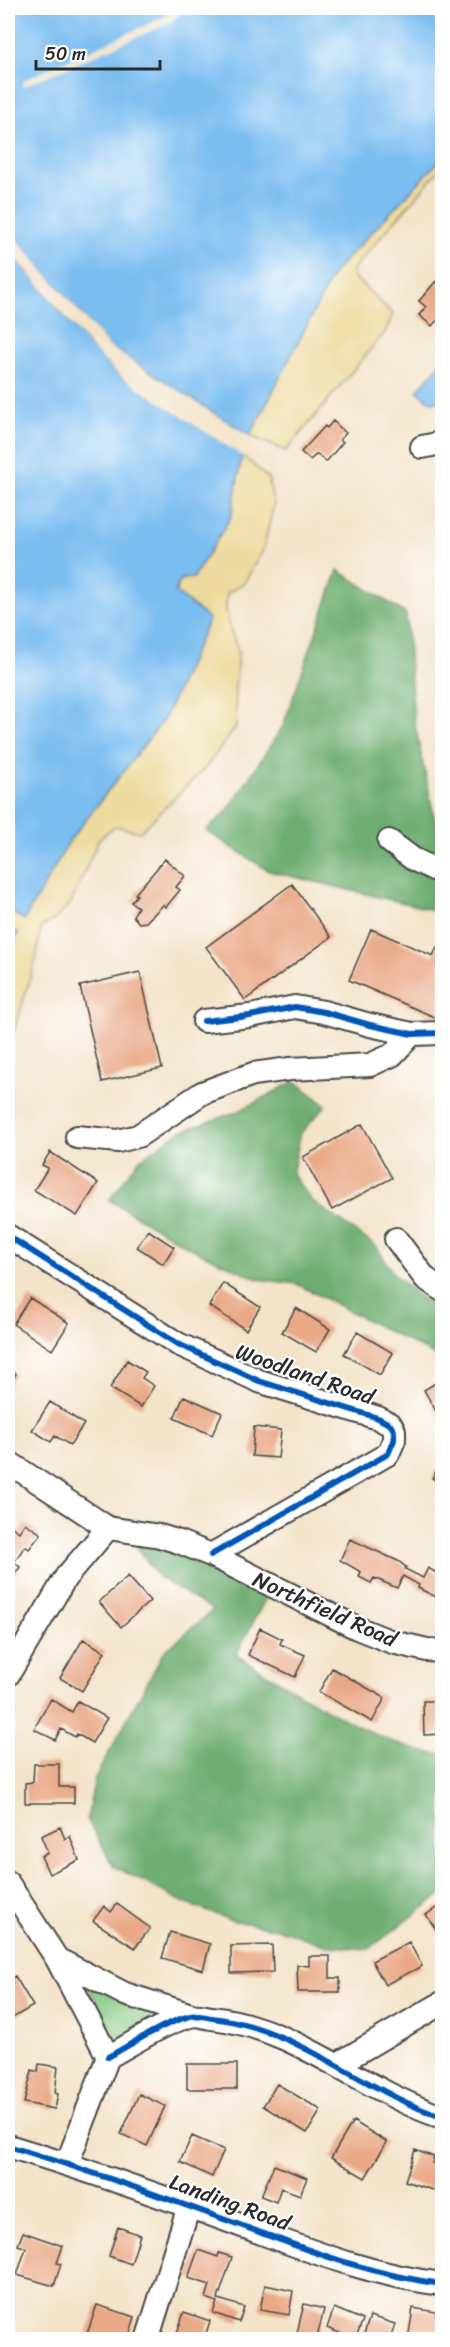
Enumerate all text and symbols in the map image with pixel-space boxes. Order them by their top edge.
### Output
scale bar [36,33,160,71]
text: 50 m [45,38,86,70]
street label: Woodland Road [230,1332,381,1416]
street label: Northfield Road [246,1560,405,1659]
street label: Landing Road [164,2162,297,2242]

